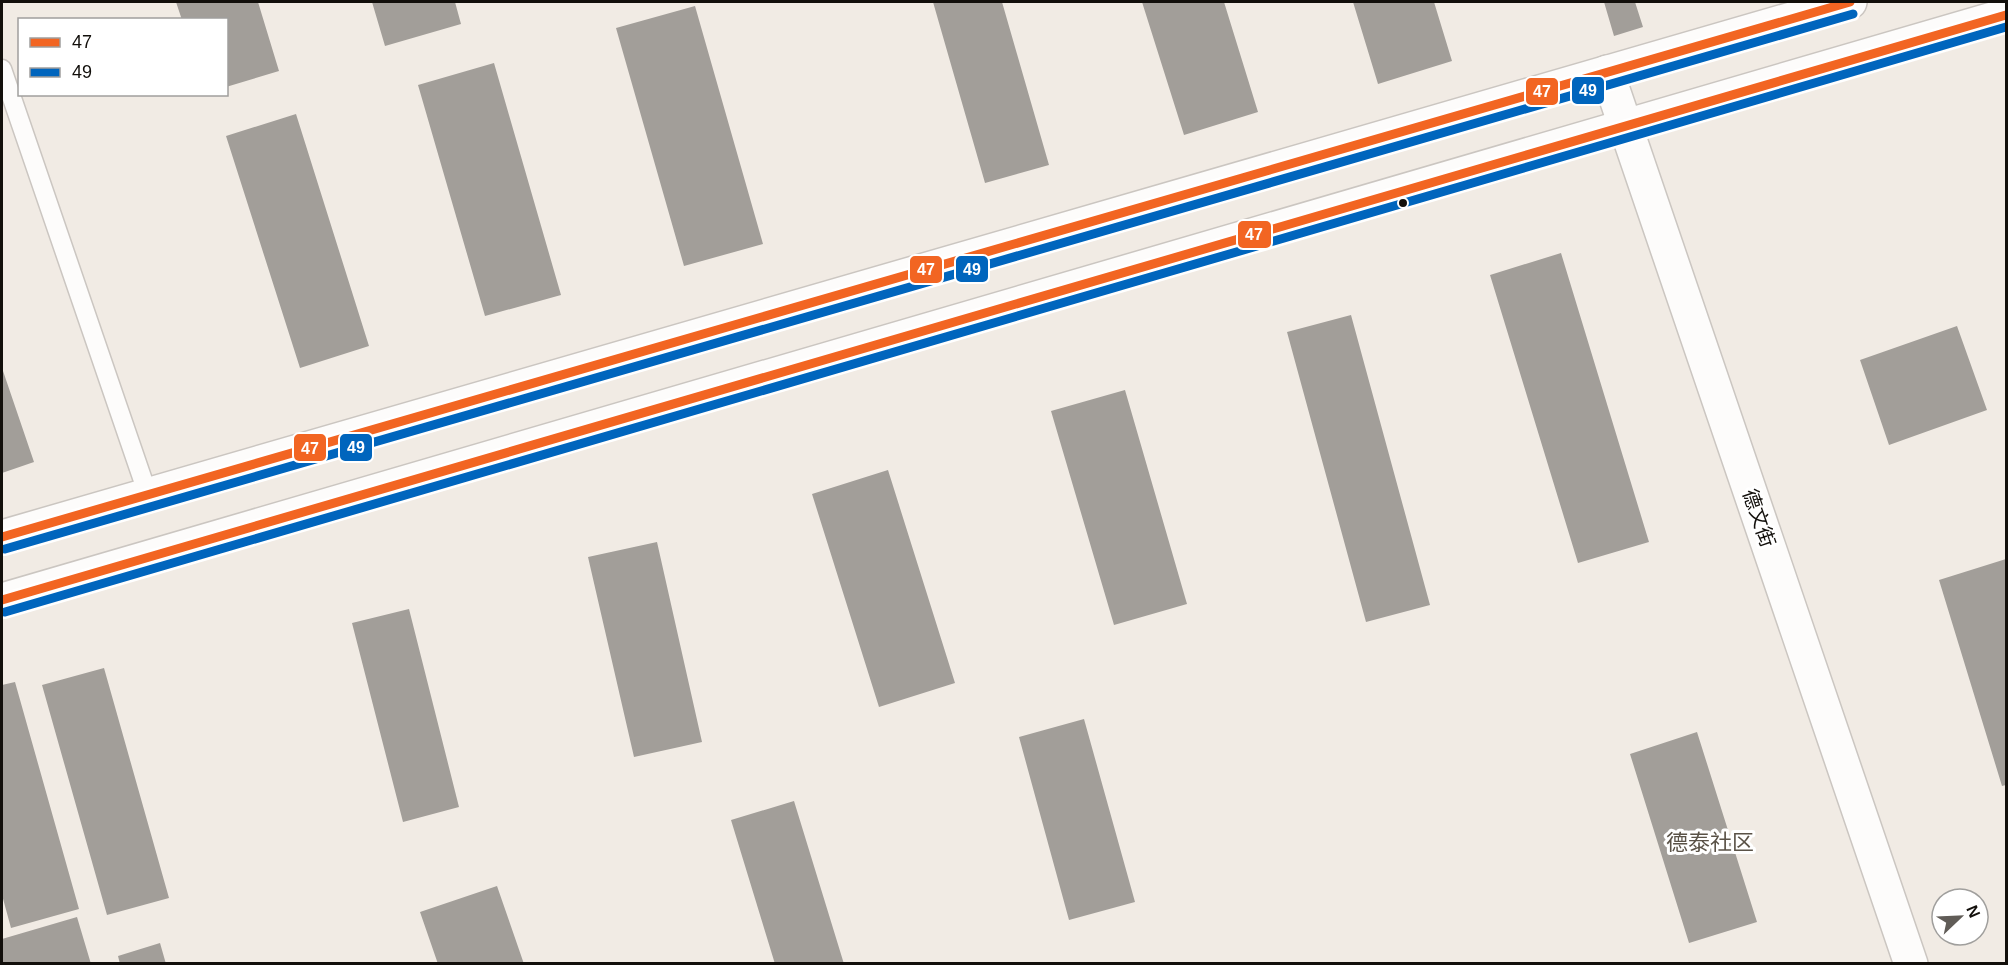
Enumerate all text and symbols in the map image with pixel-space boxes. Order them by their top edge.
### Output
legend [18,18,228,96]
text: 47 [72,32,92,52]
text: 49 [72,62,92,82]
line badge: 49 [1571,76,1605,105]
line badge: 47 [1525,77,1559,106]
text: 49 [1579,82,1597,99]
text: 47 [1533,83,1551,100]
unlabelled marker [1397,197,1409,209]
line badge: 47 [1237,220,1272,249]
text: 47 [1245,226,1263,243]
line badge: 47 [909,255,943,284]
line badge: 49 [955,255,989,283]
text: 47 [917,261,935,278]
text: 49 [963,261,981,278]
line badge: 47 [293,433,327,462]
line badge: 49 [339,433,373,462]
text: 49 [347,439,365,456]
text: 47 [301,440,319,457]
street label: 德文街 [1739,486,1779,550]
district label: 德泰社区 [1666,830,1754,855]
north arrow [1930,887,1990,947]
text: N [1963,903,1983,920]

